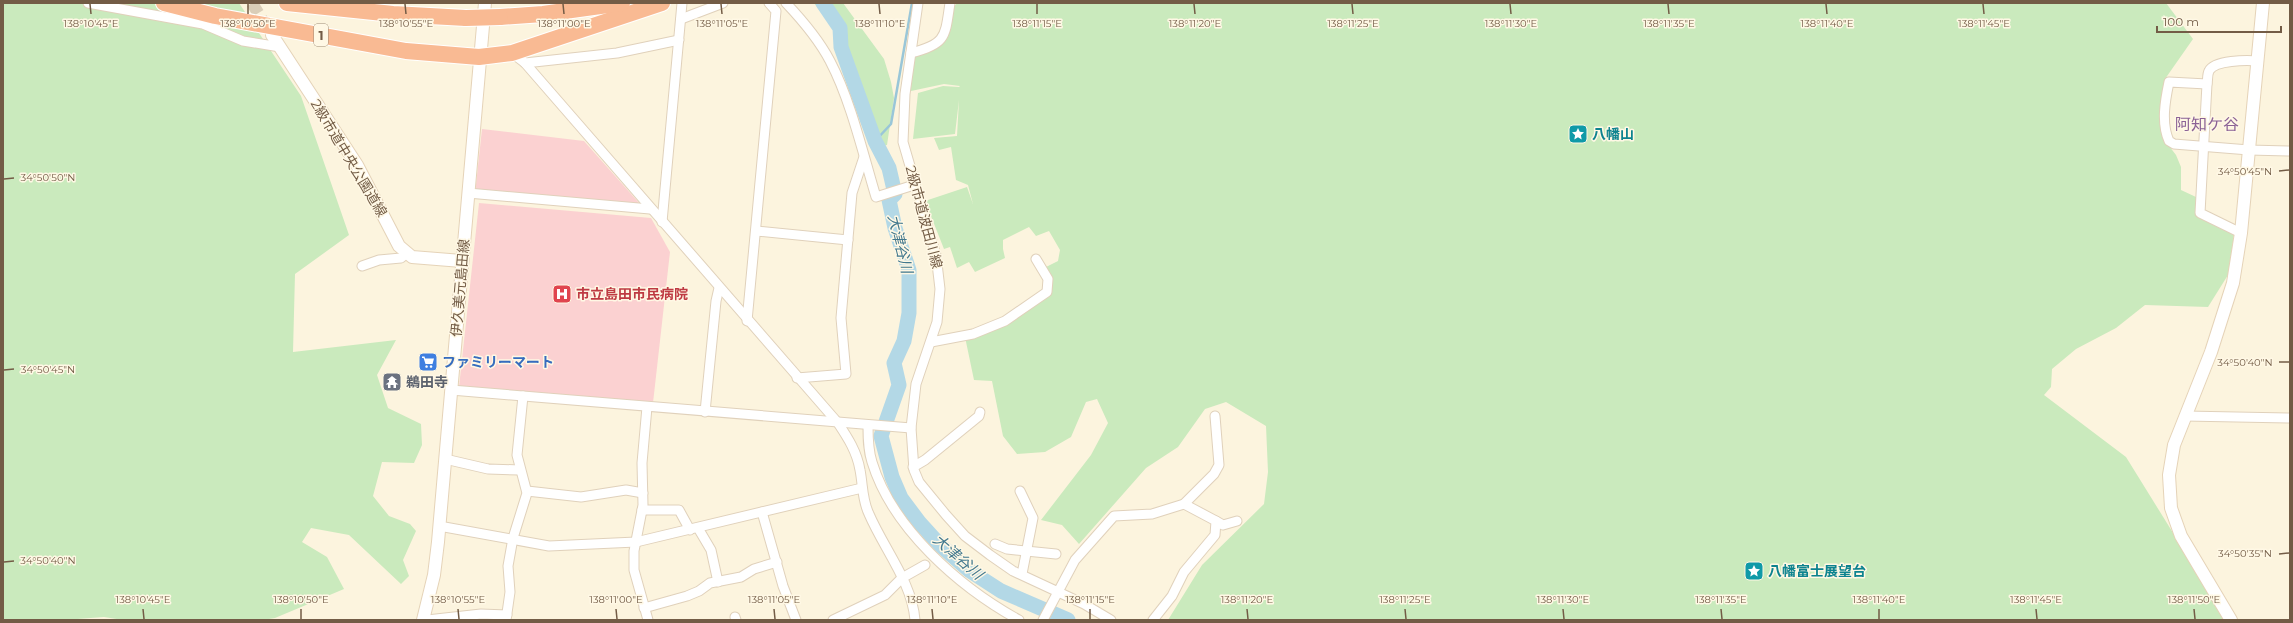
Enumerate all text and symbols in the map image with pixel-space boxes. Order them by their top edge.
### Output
scale bar [2157,8,2281,34]
text: 100 m [2163,14,2199,29]
text: 138°10'45"E [64,17,119,30]
text: 138°10'50"E [220,17,276,30]
text: 138°10'55"E [379,17,433,30]
text: 138°11'00"E [537,17,591,30]
text: 138°11'05"E [696,17,748,30]
text: 138°11'10"E [855,17,906,30]
text: 138°11'15"E [1012,17,1062,30]
text: 138°11'20"E [1169,17,1222,30]
text: 138°11'25"E [1327,17,1379,30]
text: 138°11'30"E [1485,17,1538,30]
text: 138°11'35"E [1643,17,1695,30]
text: 138°11'40"E [1801,17,1854,30]
text: 138°11'45"E [1958,17,2010,30]
road number: 1 [314,24,328,46]
street label: 2級市道中央公園道線 [307,96,391,220]
district label: 阿知ケ谷 [2175,115,2239,134]
place icon: 八幡山 [1567,123,1589,145]
place label: 八幡山 [1592,125,1634,143]
street label: 2級市道波田川線 [902,163,946,271]
text: 34°50'45"N [2218,165,2272,178]
text: 34°50'50"N [21,171,75,184]
water label: 大津谷川 [884,212,917,277]
street label: 伊久美元島田線 [447,238,473,338]
hospital icon: 市立島田市民病院 [551,283,573,305]
place label: 市立島田市民病院 [576,285,688,303]
supermarket icon: ファミリーマート [417,351,439,373]
place label: ファミリーマート [442,353,554,371]
text: 34°50'40"N [2217,356,2273,369]
text: 34°50'45"N [21,363,75,376]
temple icon: 鵜田寺 [381,371,403,393]
place label: 鵜田寺 [406,373,448,391]
water label: 大津谷川 [929,530,989,585]
text: 34°50'35"N [2218,547,2272,560]
text: 34°50'40"N [20,554,76,567]
place icon: 八幡富士展望台 [1743,560,1765,582]
place label: 八幡富士展望台 [1768,562,1866,580]
text: 138°10'45"E [116,593,171,606]
text: 138°10'50"E [273,593,329,606]
text: 138°10'55"E [431,593,485,606]
text: 138°11'00"E [589,593,643,606]
text: 138°11'05"E [748,593,800,606]
text: 138°11'10"E [907,593,958,606]
text: 138°11'15"E [1065,593,1115,606]
text: 138°11'20"E [1221,593,1274,606]
text: 138°11'25"E [1379,593,1431,606]
text: 138°11'30"E [1537,593,1590,606]
text: 138°11'35"E [1695,593,1747,606]
text: 138°11'40"E [1853,593,1906,606]
text: 138°11'45"E [2010,593,2062,606]
text: 138°11'50"E [2168,593,2220,606]

